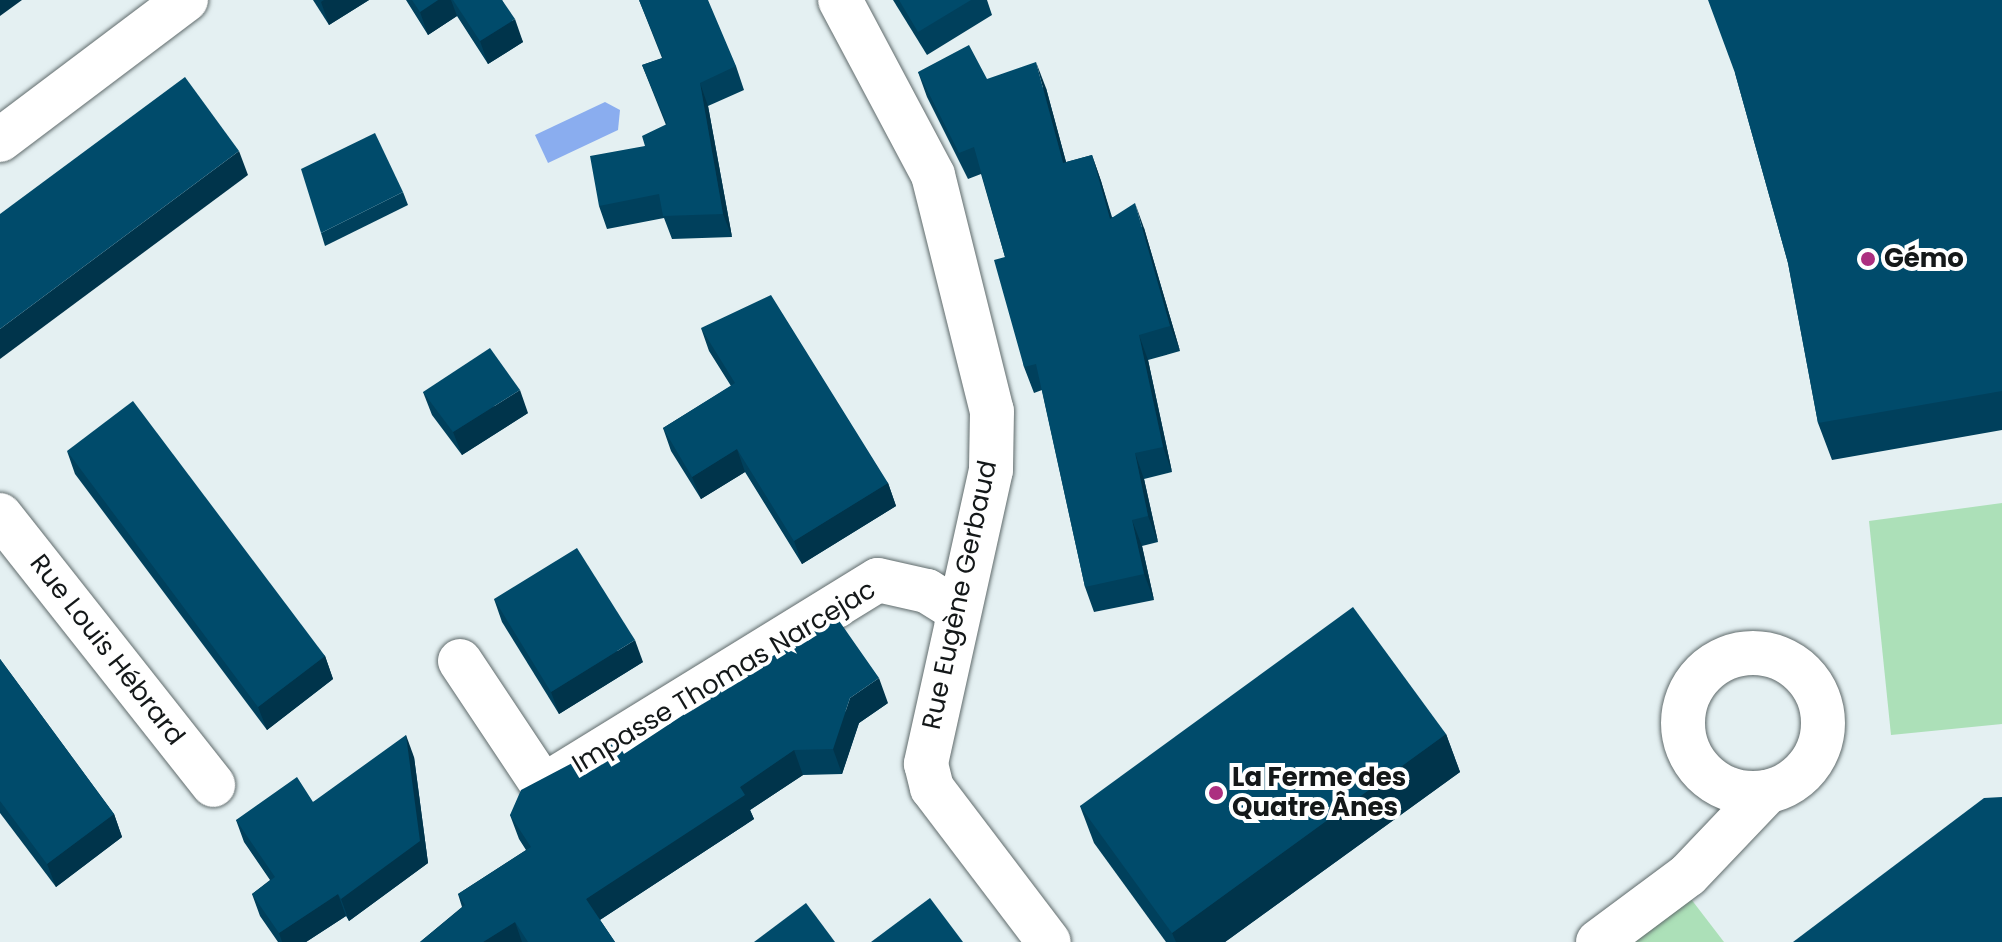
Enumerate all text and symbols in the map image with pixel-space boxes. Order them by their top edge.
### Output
place label: Gémo [1884,243,1964,275]
marker: Gémo [1859,250,1877,268]
street label: Rue Eugène Gerbaud [916,458,1004,732]
street label: Rue Louis Hébrard [23,549,191,751]
street label: Impasse Thomas Narcejac [567,574,881,780]
place label: La Ferme des Quatre Ânes [1232,762,1406,824]
marker: La Ferme des Quatre Ânes [1207,784,1225,802]

